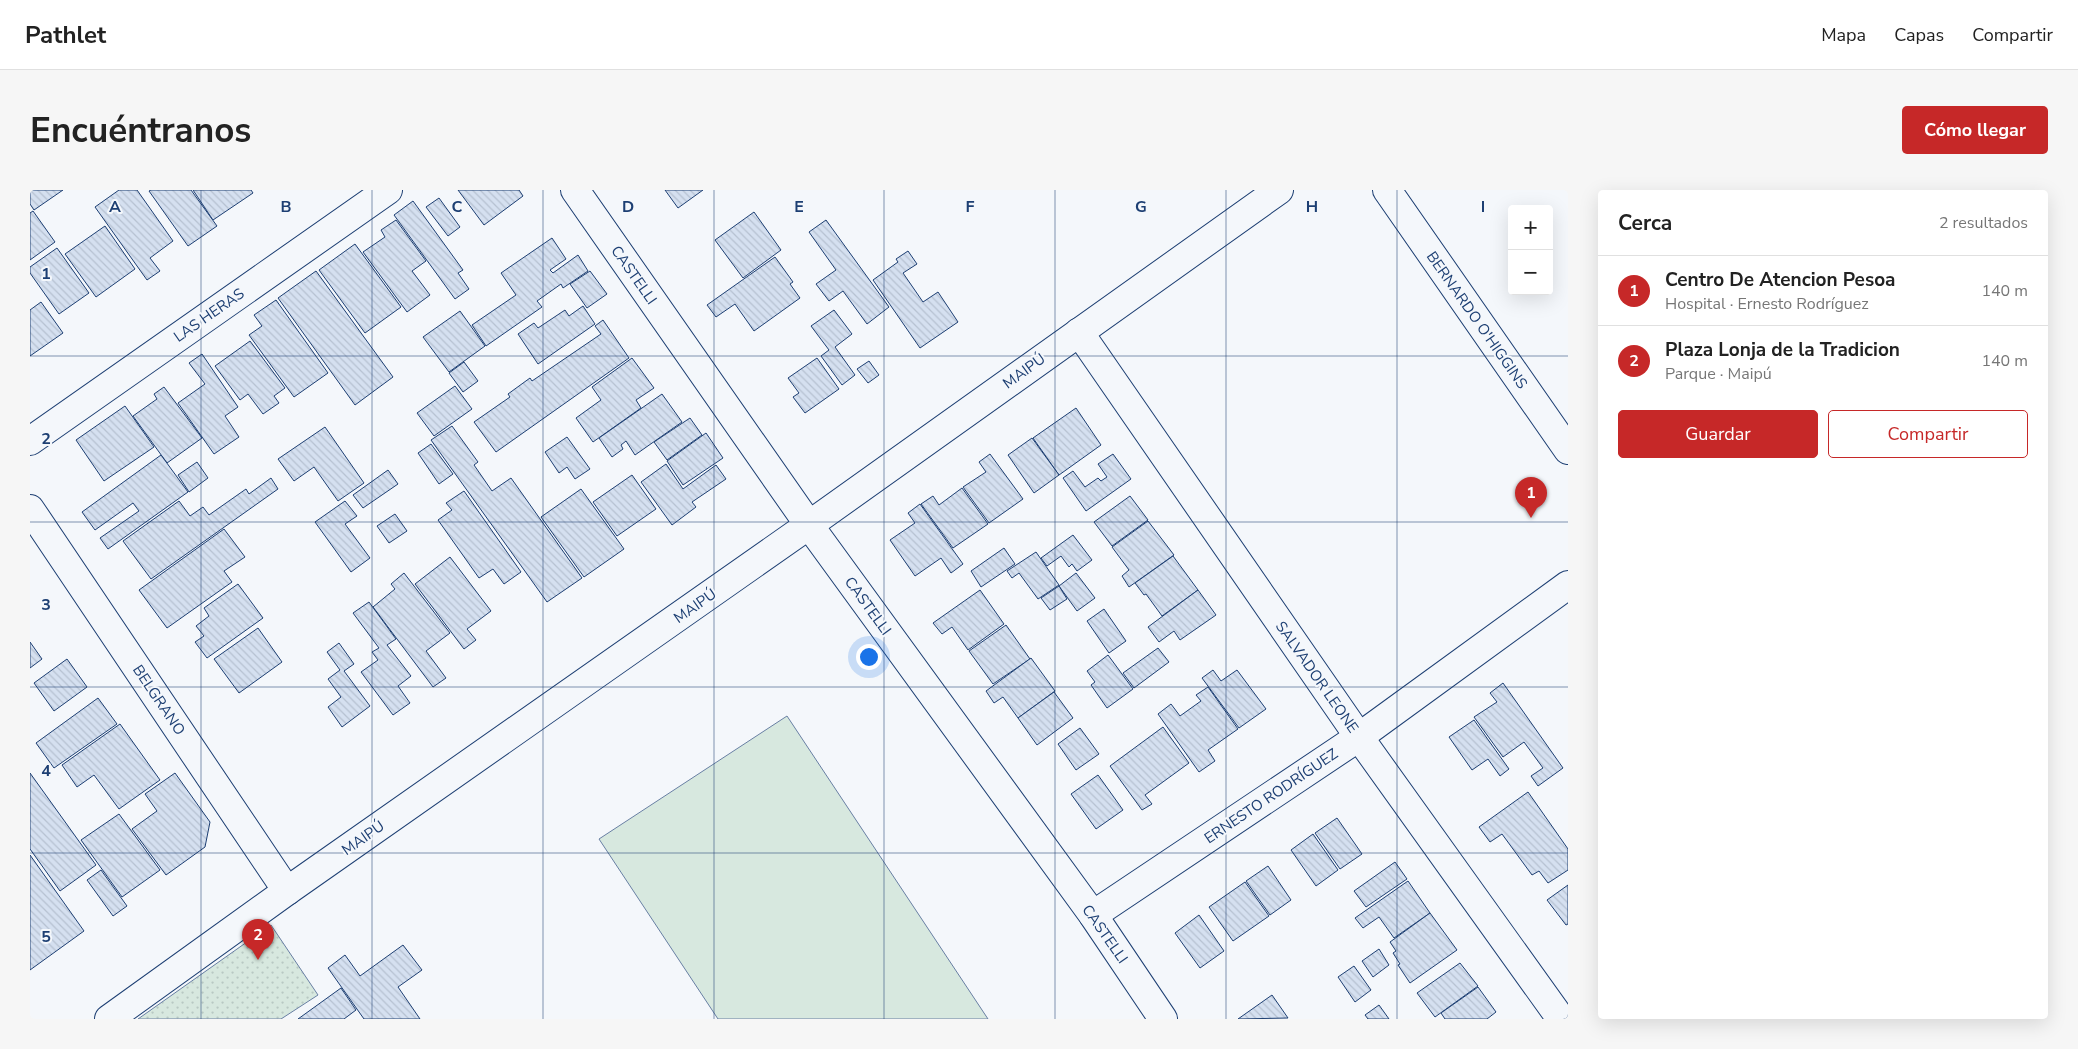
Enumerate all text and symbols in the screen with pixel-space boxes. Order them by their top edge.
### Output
text: Pathlet [25,19,106,51]
text: Mapa [1821,23,1866,47]
text: Capas [1894,23,1944,47]
text: Compartir [1972,23,2053,47]
button: Cómo llegar [1902,106,2048,154]
text: Encuéntranos [30,107,251,154]
text: A [109,196,121,218]
text: B [280,196,292,218]
text: C [452,196,463,218]
text: D [622,196,634,218]
text: E [794,196,804,218]
text: F [966,196,975,218]
text: G [1135,196,1147,218]
text: H [1306,196,1318,218]
text: I [1481,196,1485,218]
map controls [1508,205,1553,295]
button: + [1508,205,1553,250]
text: Cerca [1618,209,1672,237]
text: 2 resultados [1939,212,2028,234]
street label: CASTELLI [606,242,662,308]
street label: BERNARDO O'HIGGINS [1422,247,1532,393]
button: − [1508,250,1553,295]
text: 1 [41,263,51,285]
text: Centro De Atencion Pesoa [1665,267,1896,293]
text: 1 [1629,280,1639,302]
text: 140 m [1981,280,2028,302]
street label: LAS HERAS [170,283,248,347]
text: Hospital · Ernesto Rodríguez [1665,293,1869,315]
text: Plaza Lonja de la Tradicion [1665,337,1900,363]
street label: MAIPÚ [998,348,1049,393]
text: 2 [1629,350,1639,372]
text: 140 m [1981,350,2028,372]
text: Parque · Maipú [1665,363,1772,385]
button: Guardar [1618,410,1818,458]
button: Compartir [1828,410,2028,458]
text: 2 [41,428,51,450]
pin: 1 [1515,477,1547,518]
street label: CASTELLI [840,573,896,639]
street label: MAIPÚ [669,583,720,628]
text: 3 [41,594,51,616]
street label: SALVADOR LEONE [1271,617,1363,737]
your location [856,644,882,670]
street label: BELGRANO [128,661,190,739]
street label: ERNESTO RODRÍGUEZ [1200,744,1342,848]
text: 4 [41,760,51,782]
street label: MAIPÚ [337,815,388,860]
street label: CASTELLI [1077,901,1133,967]
pin: 2 [242,919,274,960]
text: 5 [41,926,51,948]

